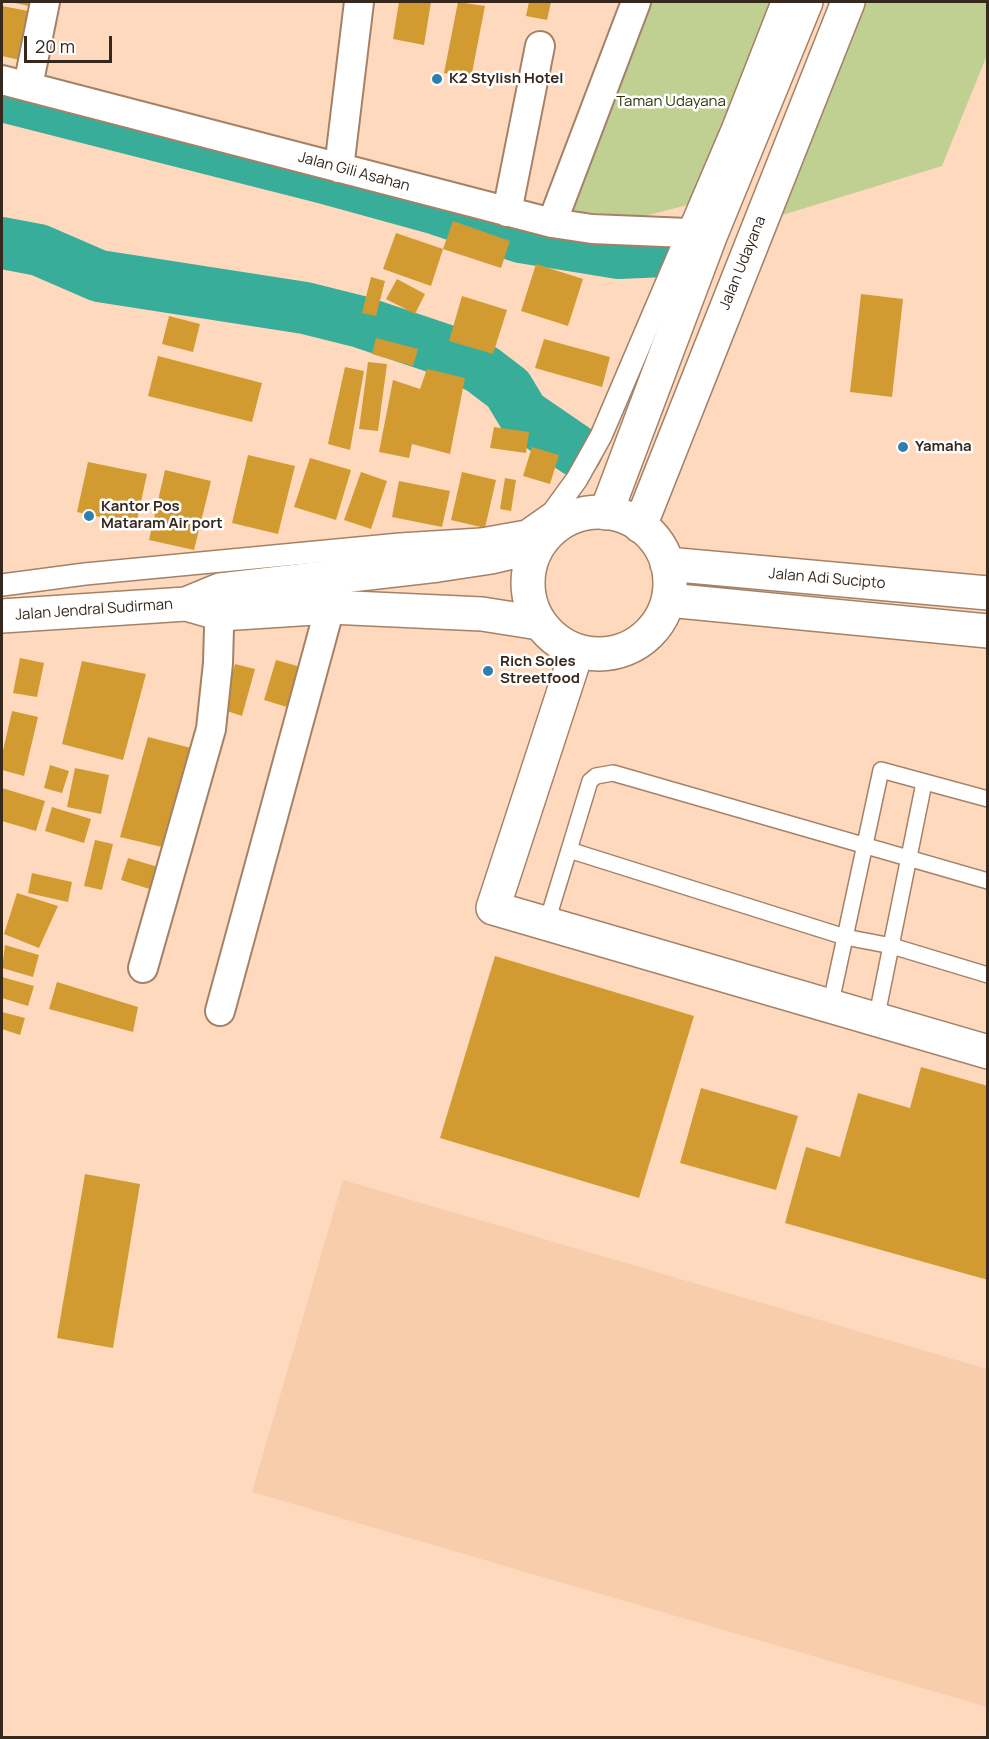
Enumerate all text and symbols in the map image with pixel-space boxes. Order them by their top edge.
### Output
scale bar [27,24,116,62]
text: 20 m [35,34,75,58]
place label: K2 Stylish Hotel [449,70,563,88]
marker: K2 Stylish Hotel [430,72,444,86]
park label: Taman Udayana [616,93,726,111]
street label: Jalan Gili Asahan [296,148,412,196]
street label: Jalan Udayana [716,213,770,313]
place label: Yamaha [915,438,972,456]
marker: Yamaha [896,440,910,454]
place label: Kantor Pos Mataram Air port [101,498,223,533]
marker: Kantor Pos Mataram Air port [82,509,96,523]
street label: Jalan Adi Sucipto [768,565,886,593]
street label: Jalan Jendral Sudirman [14,596,174,624]
place label: Rich Soles Streetfood [500,653,580,688]
marker: Rich Soles Streetfood [481,664,495,678]

